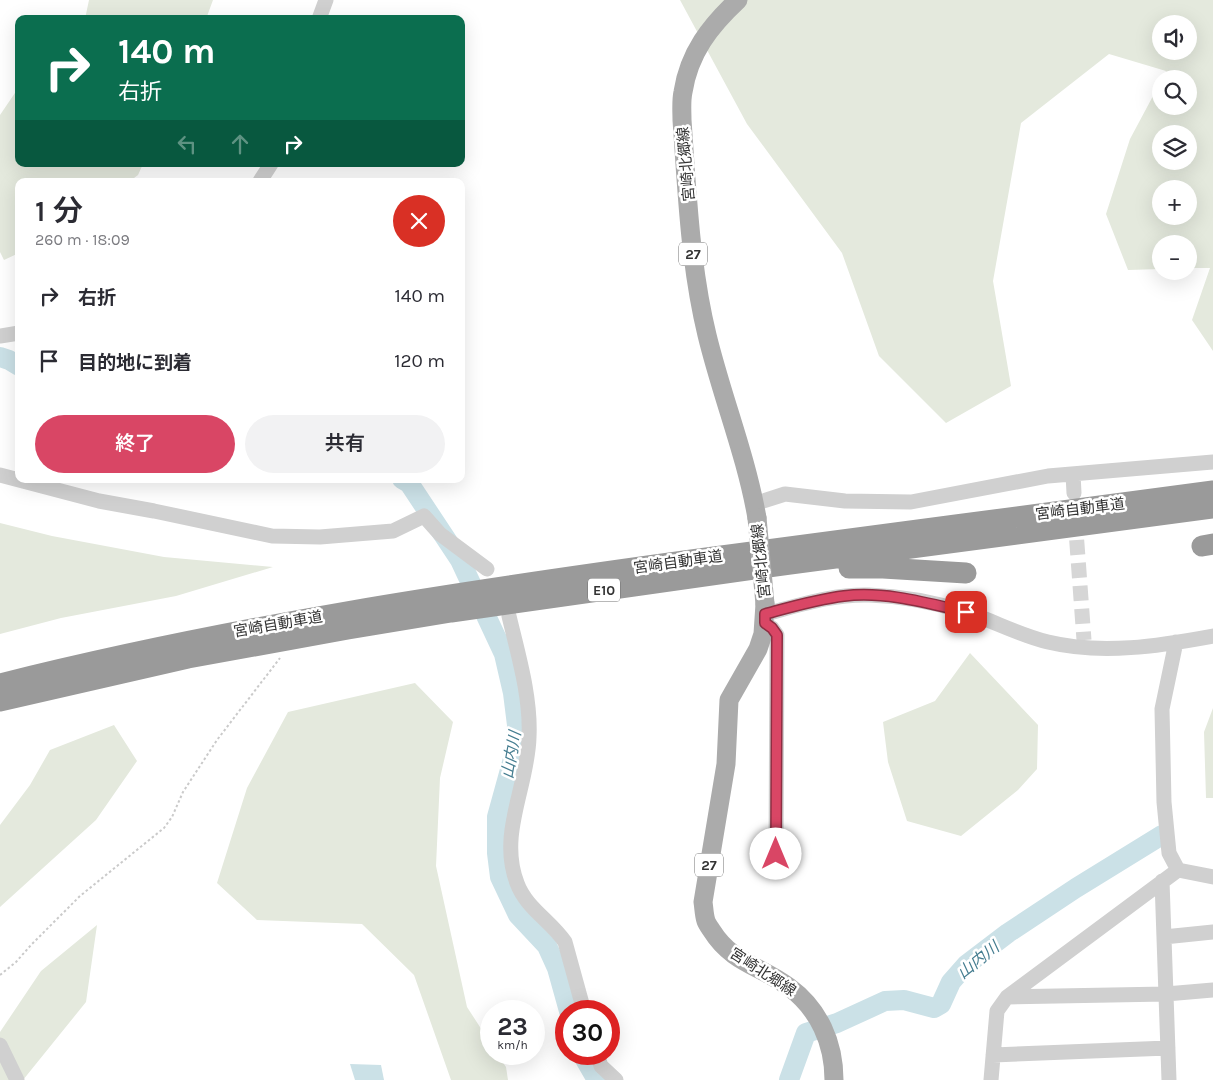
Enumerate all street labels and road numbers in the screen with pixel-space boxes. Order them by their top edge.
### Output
street label: 宮崎北郷線 [674,126,698,202]
road number: 27 [679,242,707,266]
street label: 宮崎自動車道 [1034,495,1126,523]
street label: 宮崎北郷線 [748,523,774,599]
street label: 宮崎自動車道 [632,547,724,577]
road number: E10 [588,578,620,602]
street label: 宮崎自動車道 [232,607,324,641]
road number: 27 [695,854,723,876]
street label: 宮崎北郷線 [727,944,799,1000]

